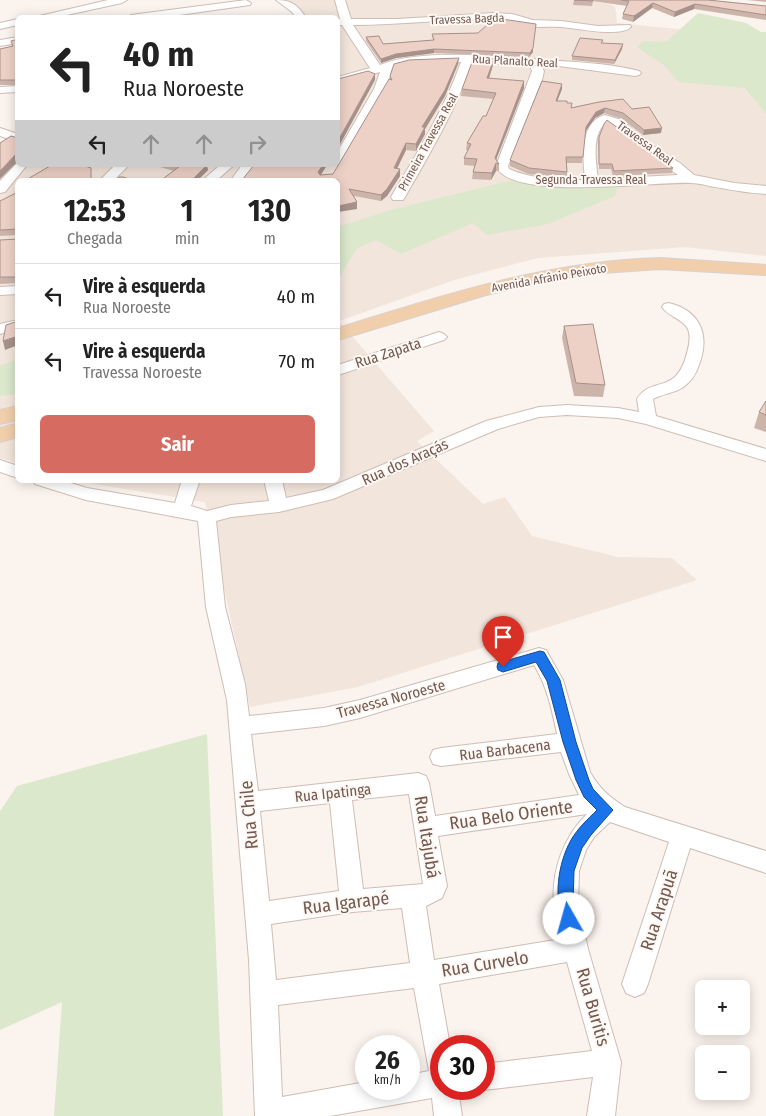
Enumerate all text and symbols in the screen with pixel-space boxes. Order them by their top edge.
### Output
street label: Travessa Bagda [429,11,505,27]
text: 40 m [123,33,194,75]
icon: left [40,35,105,100]
street label: Rua Planalto Real [472,52,558,70]
text: Rua Noroeste [123,75,244,102]
street label: Primeira Travessa Real [395,91,461,193]
street label: Travessa Real [614,118,676,168]
icon: left [84,130,112,158]
icon: ahead [137,130,165,158]
icon: ahead [190,130,218,158]
icon: right [243,130,271,158]
street label: Segunda Travessa Real [536,173,646,187]
text: 12:53 [64,193,126,229]
text: 1 [181,193,193,229]
text: 130 [248,193,291,229]
text: Chegada [67,229,123,248]
text: min [175,229,199,248]
text: m [264,229,276,248]
street label: Avenida Afrânio Peixoto [490,261,608,295]
text: Vire à esquerda [83,275,205,298]
icon: left [40,282,68,310]
text: 40 m [277,285,315,308]
text: Rua Noroeste [83,298,171,317]
street label: Rua Zapata [353,334,423,372]
text: Vire à esquerda [83,340,205,363]
icon: left [40,347,68,375]
text: 70 m [279,350,315,373]
text: Travessa Noroeste [83,363,202,382]
button: Sair [40,415,315,473]
street label: Rua dos Araçás [359,435,451,489]
pin [482,616,524,667]
icon: arrive [489,623,517,651]
street label: Travessa Noroeste [335,676,447,722]
street label: Rua Barbacena [458,735,552,765]
street label: Rua Chile [235,780,263,850]
street label: Rua Ipatinga [294,780,372,806]
street label: Rua Itajubá [410,794,444,880]
street label: Rua Belo Oriente [448,795,574,835]
street label: Rua Arapuã [636,866,683,953]
street label: Rua Igarapé [302,887,391,919]
position arrow [542,892,594,944]
street label: Rua Curvelo [440,946,530,982]
street label: Rua Buritis [571,965,615,1049]
map controls [695,980,750,1100]
button: + [695,980,750,1035]
speed limit sign: 30 [430,1035,495,1100]
button: − [695,1045,750,1100]
text: 26 [375,1046,400,1076]
text: km/h [374,1073,401,1087]

